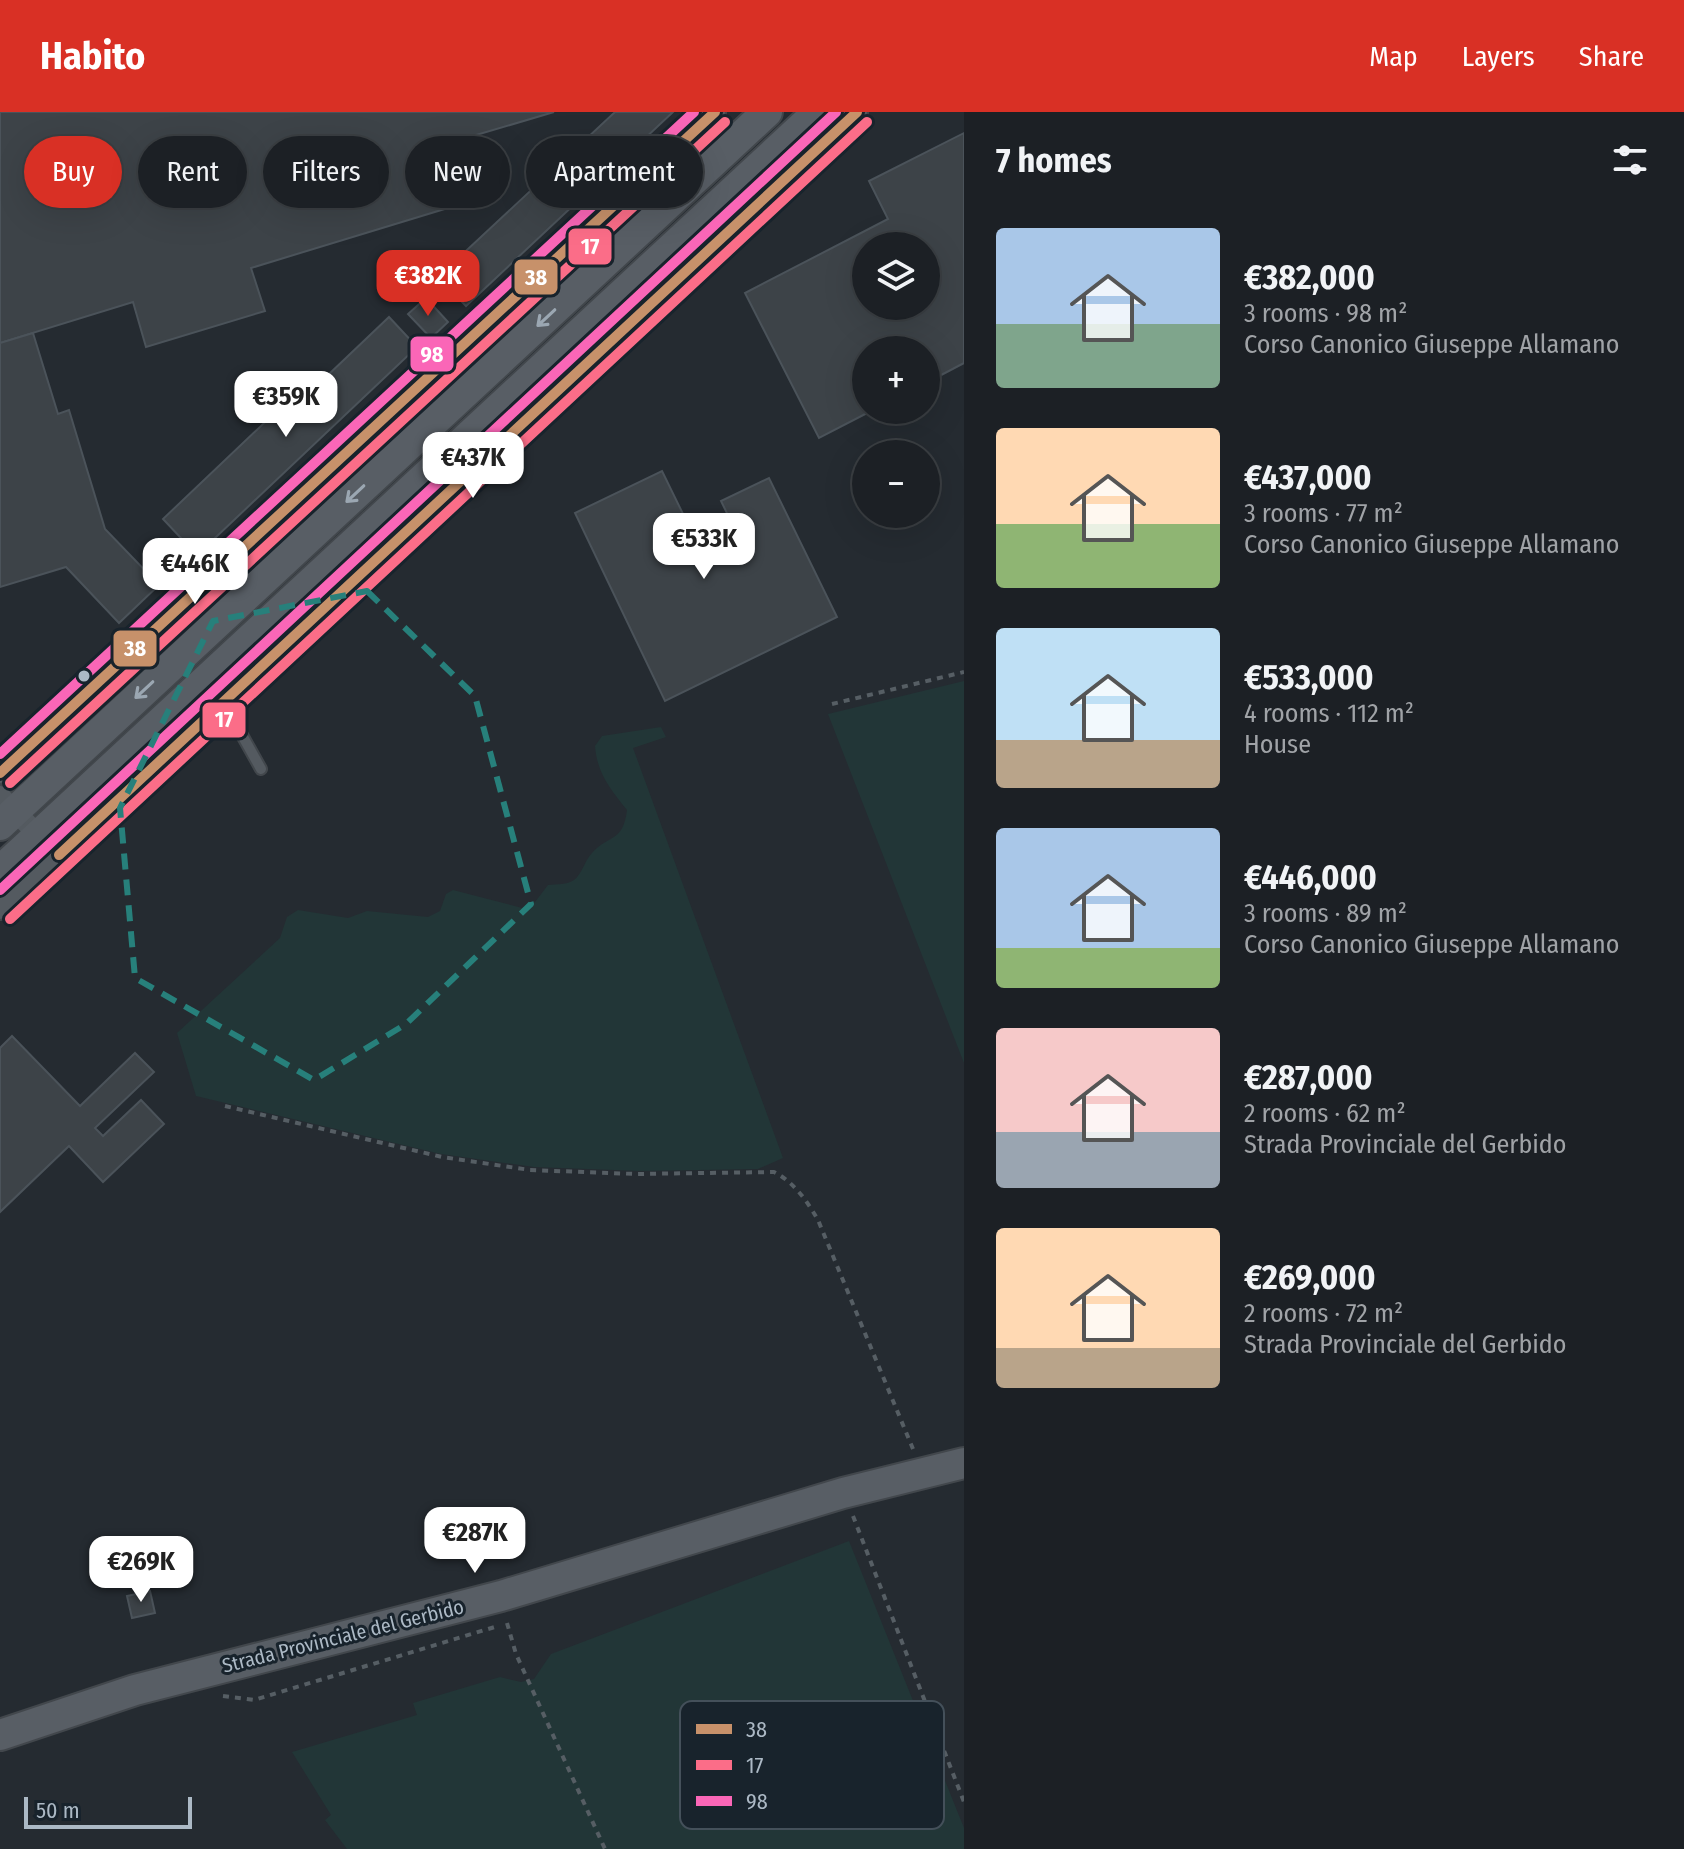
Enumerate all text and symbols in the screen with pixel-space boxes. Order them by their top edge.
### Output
text: Habito [40,33,145,79]
text: Map [1369,40,1418,73]
text: Layers [1462,40,1535,73]
text: Share [1579,40,1644,73]
chip: Buy [24,136,122,208]
chip: Rent [138,136,247,208]
chip: Filters [263,136,389,208]
chip: New [405,136,510,208]
chip: Apartment [526,136,703,208]
icon: filters [1608,138,1652,182]
text: 7 homes [996,140,1112,181]
line badge: 17 [567,227,613,266]
map controls [852,232,940,528]
button: layers [852,232,940,320]
text: 17 [581,233,600,260]
pin: €382K [372,250,484,318]
text: €382,000 [1244,257,1375,298]
line badge: 38 [513,258,559,296]
text: €382K [395,260,461,291]
icon: home [1060,260,1156,356]
text: 38 [524,264,547,291]
text: 3 rooms · 98 m² [1244,298,1407,329]
one-way arrow [536,308,556,326]
text: Corso Canonico Giuseppe Allamano [1244,329,1619,360]
line badge: 98 [409,335,455,373]
button: + [852,336,940,424]
text: 98 [421,341,444,368]
pin: €359K [230,371,342,439]
text: €359K [252,381,320,412]
pin: €437K [417,432,529,500]
button: − [852,440,940,528]
text: €437K [441,442,505,473]
text: €437,000 [1244,457,1372,498]
icon: home [1060,460,1156,556]
one-way arrow [346,485,366,503]
text: 3 rooms · 77 m² [1244,498,1403,529]
pin: €533K [648,513,760,581]
text: €533K [671,523,737,554]
text: Corso Canonico Giuseppe Allamano [1244,529,1619,560]
pin: €446K [139,538,251,606]
text: €446K [161,548,229,579]
line badge: 38 [112,629,158,668]
text: 38 [123,635,146,662]
text: €533,000 [1244,657,1374,698]
icon: home [1060,660,1156,756]
unlabelled marker [76,668,92,684]
one-way arrow [134,680,154,699]
text: 4 rooms · 112 m² [1244,698,1414,729]
line badge: 17 [201,701,247,739]
text: 17 [215,706,234,733]
text: House [1244,729,1311,760]
text: €446,000 [1244,857,1377,898]
icon: home [1060,860,1156,956]
text: 3 rooms · 89 m² [1244,898,1407,929]
text: Corso Canonico Giuseppe Allamano [1244,929,1619,960]
text: €287,000 [1244,1057,1373,1098]
icon: home [1060,1060,1156,1156]
text: 2 rooms · 62 m² [1244,1098,1406,1129]
text: Strada Provinciale del Gerbido [1244,1129,1566,1160]
text: €269,000 [1244,1257,1375,1298]
icon: home [1060,1260,1156,1356]
text: 2 rooms · 72 m² [1244,1298,1403,1329]
text: Strada Provinciale del Gerbido [1244,1329,1566,1360]
pin: €287K [419,1507,531,1575]
text: €287K [442,1517,508,1548]
pin: €269K [85,1536,197,1604]
text: €269K [107,1546,175,1577]
street label: Strada Provinciale del Gerbido [220,1594,466,1678]
legend [680,1701,944,1829]
text: 38 [746,1716,767,1743]
text: 17 [746,1752,764,1779]
text: 98 [746,1788,768,1815]
scale bar [24,1793,192,1829]
text: 50 m [36,1797,80,1824]

